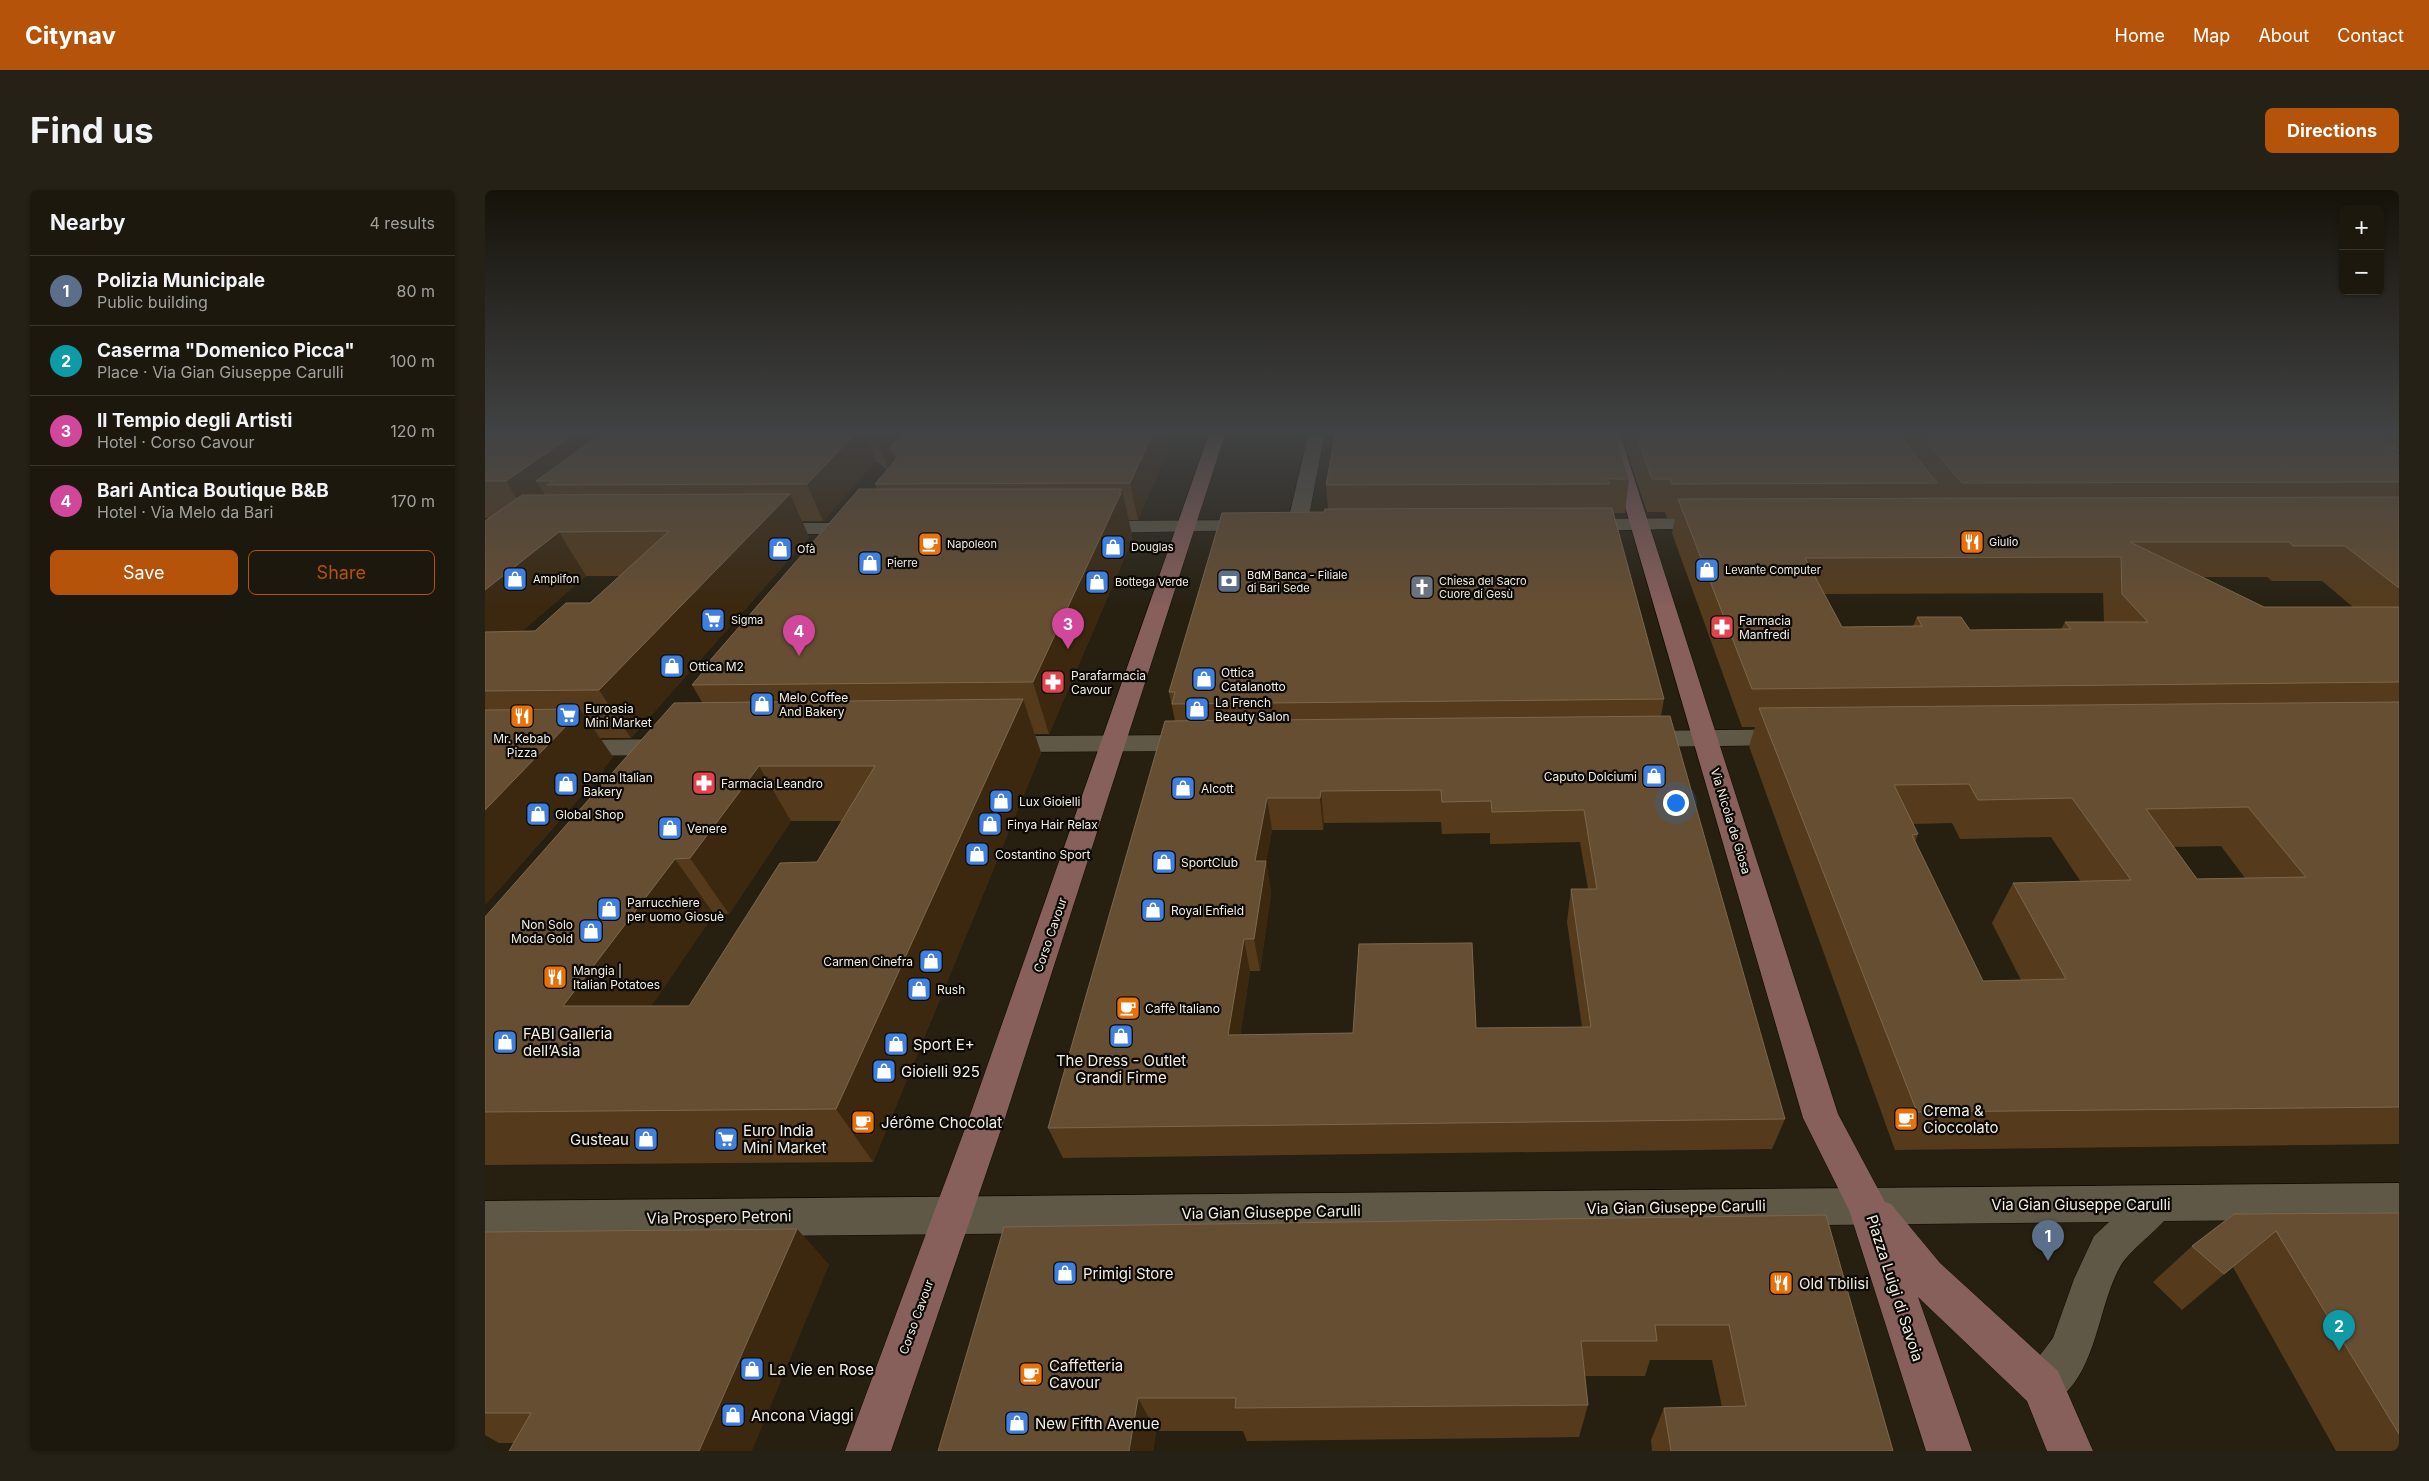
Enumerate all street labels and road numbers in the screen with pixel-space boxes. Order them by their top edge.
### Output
street label: Via Nicola de Giosa [1708,766,1754,876]
street label: Corso Cavour [1030,895,1070,974]
street label: Via Gian Giuseppe Carulli [1991,1195,2171,1214]
street label: Via Gian Giuseppe Carulli [1586,1196,1766,1218]
street label: Via Gian Giuseppe Carulli [1181,1201,1361,1223]
street label: Via Prospero Petroni [646,1206,792,1228]
street label: Piazza Luigi di Savoia [1862,1212,1928,1364]
street label: Corso Cavour [896,1277,937,1356]

